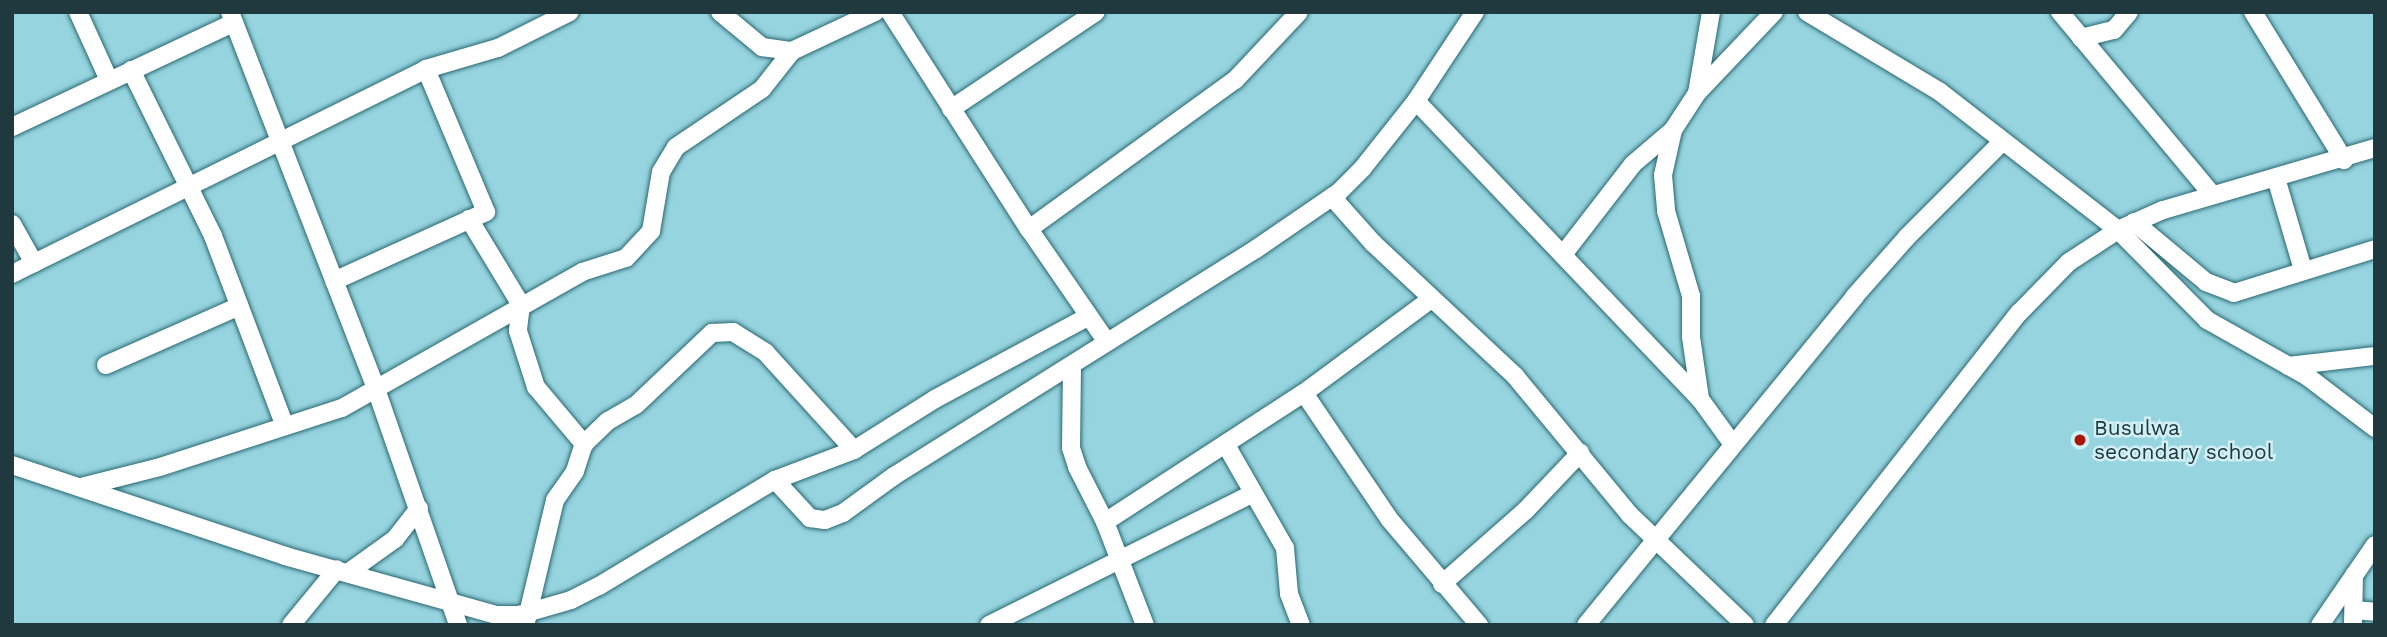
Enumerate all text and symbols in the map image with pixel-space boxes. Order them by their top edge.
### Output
place label: Busulwa secondary school [2094,415,2274,465]
marker: Busulwa secondary school [2072,432,2088,448]

